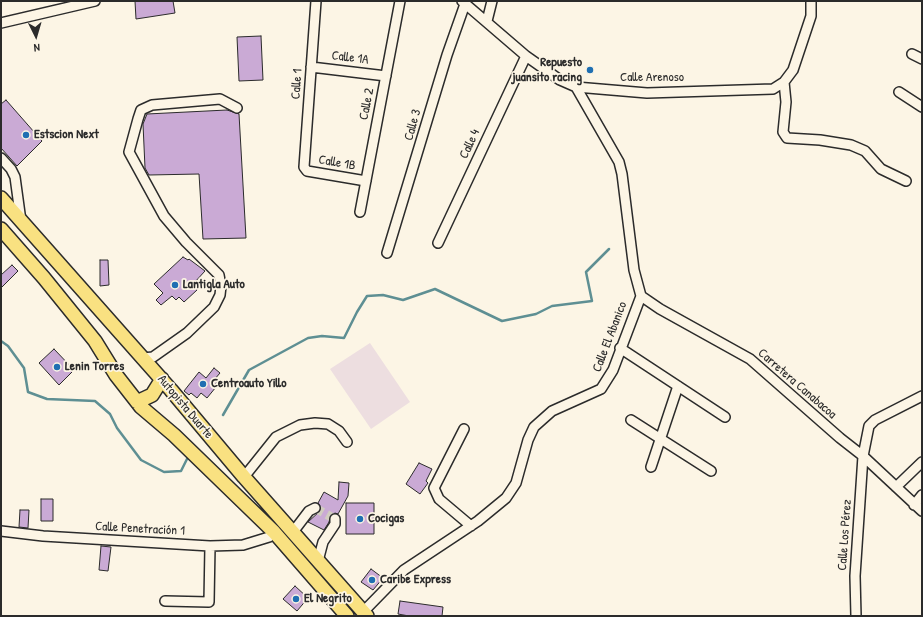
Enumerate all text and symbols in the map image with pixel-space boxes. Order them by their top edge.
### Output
north arrow [16,16,56,56]
text: N [34,41,41,55]
street label: Calle 1A [331,48,369,68]
place label: Repuesto juansito racing [512,55,582,86]
marker: Repuesto juansito racing [585,65,595,75]
street label: Calle 1 [288,68,306,100]
street label: Calle Arenoso [620,70,684,86]
street label: Calle 2 [356,87,378,121]
street label: Calle 3 [401,108,425,142]
place label: Estscion Next [34,127,99,143]
street label: Calle 4 [456,127,484,161]
marker: Estscion Next [21,130,31,140]
street label: Calle 1B [317,152,357,174]
place label: Lantigla Auto [183,277,245,293]
marker: Lantigla Auto [170,280,180,290]
street label: Calle El Abanico [589,300,631,374]
street label: Carretera Canabacoa [754,346,840,422]
place label: Lenin Torres [65,359,124,375]
marker: Lenin Torres [52,362,62,372]
street label: Autopista Duarte [154,372,216,442]
place label: Centroauto Yillo [211,376,286,392]
marker: Centroauto Yillo [198,379,208,389]
street label: Calle Los Pérez [835,499,855,571]
place label: Cocigas [368,511,404,527]
marker: Cocigas [355,514,365,524]
street label: Calle Penetración 1 [95,519,185,539]
place label: Caribe Express [380,572,451,588]
marker: Caribe Express [367,575,377,585]
place label: El Negrito [304,591,352,607]
marker: El Negrito [291,594,301,604]

